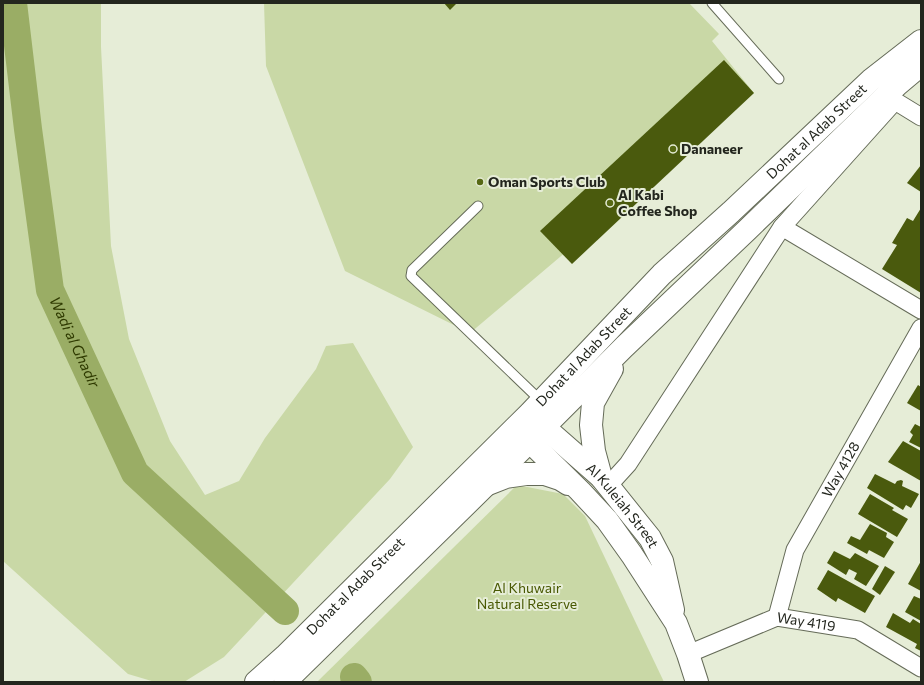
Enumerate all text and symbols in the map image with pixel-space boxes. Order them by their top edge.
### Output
street label: Dohat al Adab Street [763,80,870,182]
place label: Dananeer [681,140,743,157]
marker: Dananeer [668,144,678,154]
place label: Oman Sports Club [488,173,605,190]
marker: Oman Sports Club [475,177,485,187]
place label: Al Kabi Coffee Shop [618,186,697,219]
marker: Al Kabi Coffee Shop [605,198,615,208]
water label: Wadi al Ghadir [46,293,104,391]
street label: Dohat al Adab Street [532,302,635,410]
street label: Way 4128 [818,439,863,500]
street label: Al Kuleiah Street [583,459,663,551]
street label: Dohat al Adab Street [302,533,408,638]
park label: Al Khuwair Natural Reserve [477,579,577,612]
street label: Way 4119 [776,608,837,634]

